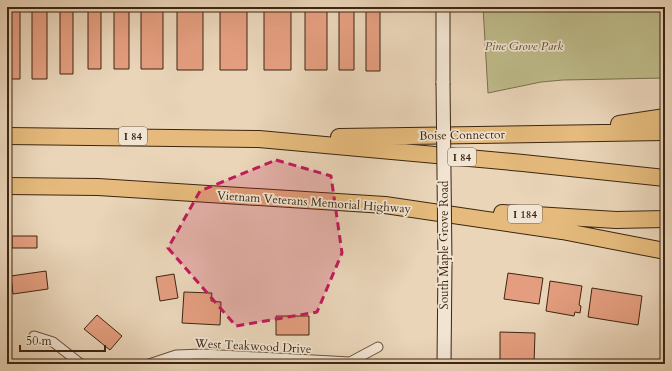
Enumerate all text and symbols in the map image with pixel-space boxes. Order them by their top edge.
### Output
park label: Pine Grove Park [485,38,563,54]
street label: Boise Connector [419,126,506,144]
road number: I 84 [119,127,147,145]
road number: I 84 [448,148,476,166]
street label: South Maple Grove Road [436,180,452,309]
street label: Vietnam Veterans Memorial Highway [216,187,412,217]
road number: I 184 [508,205,542,223]
scale bar [20,327,105,353]
text: 50 m [26,333,53,349]
street label: West Teakwood Drive [193,335,312,357]

